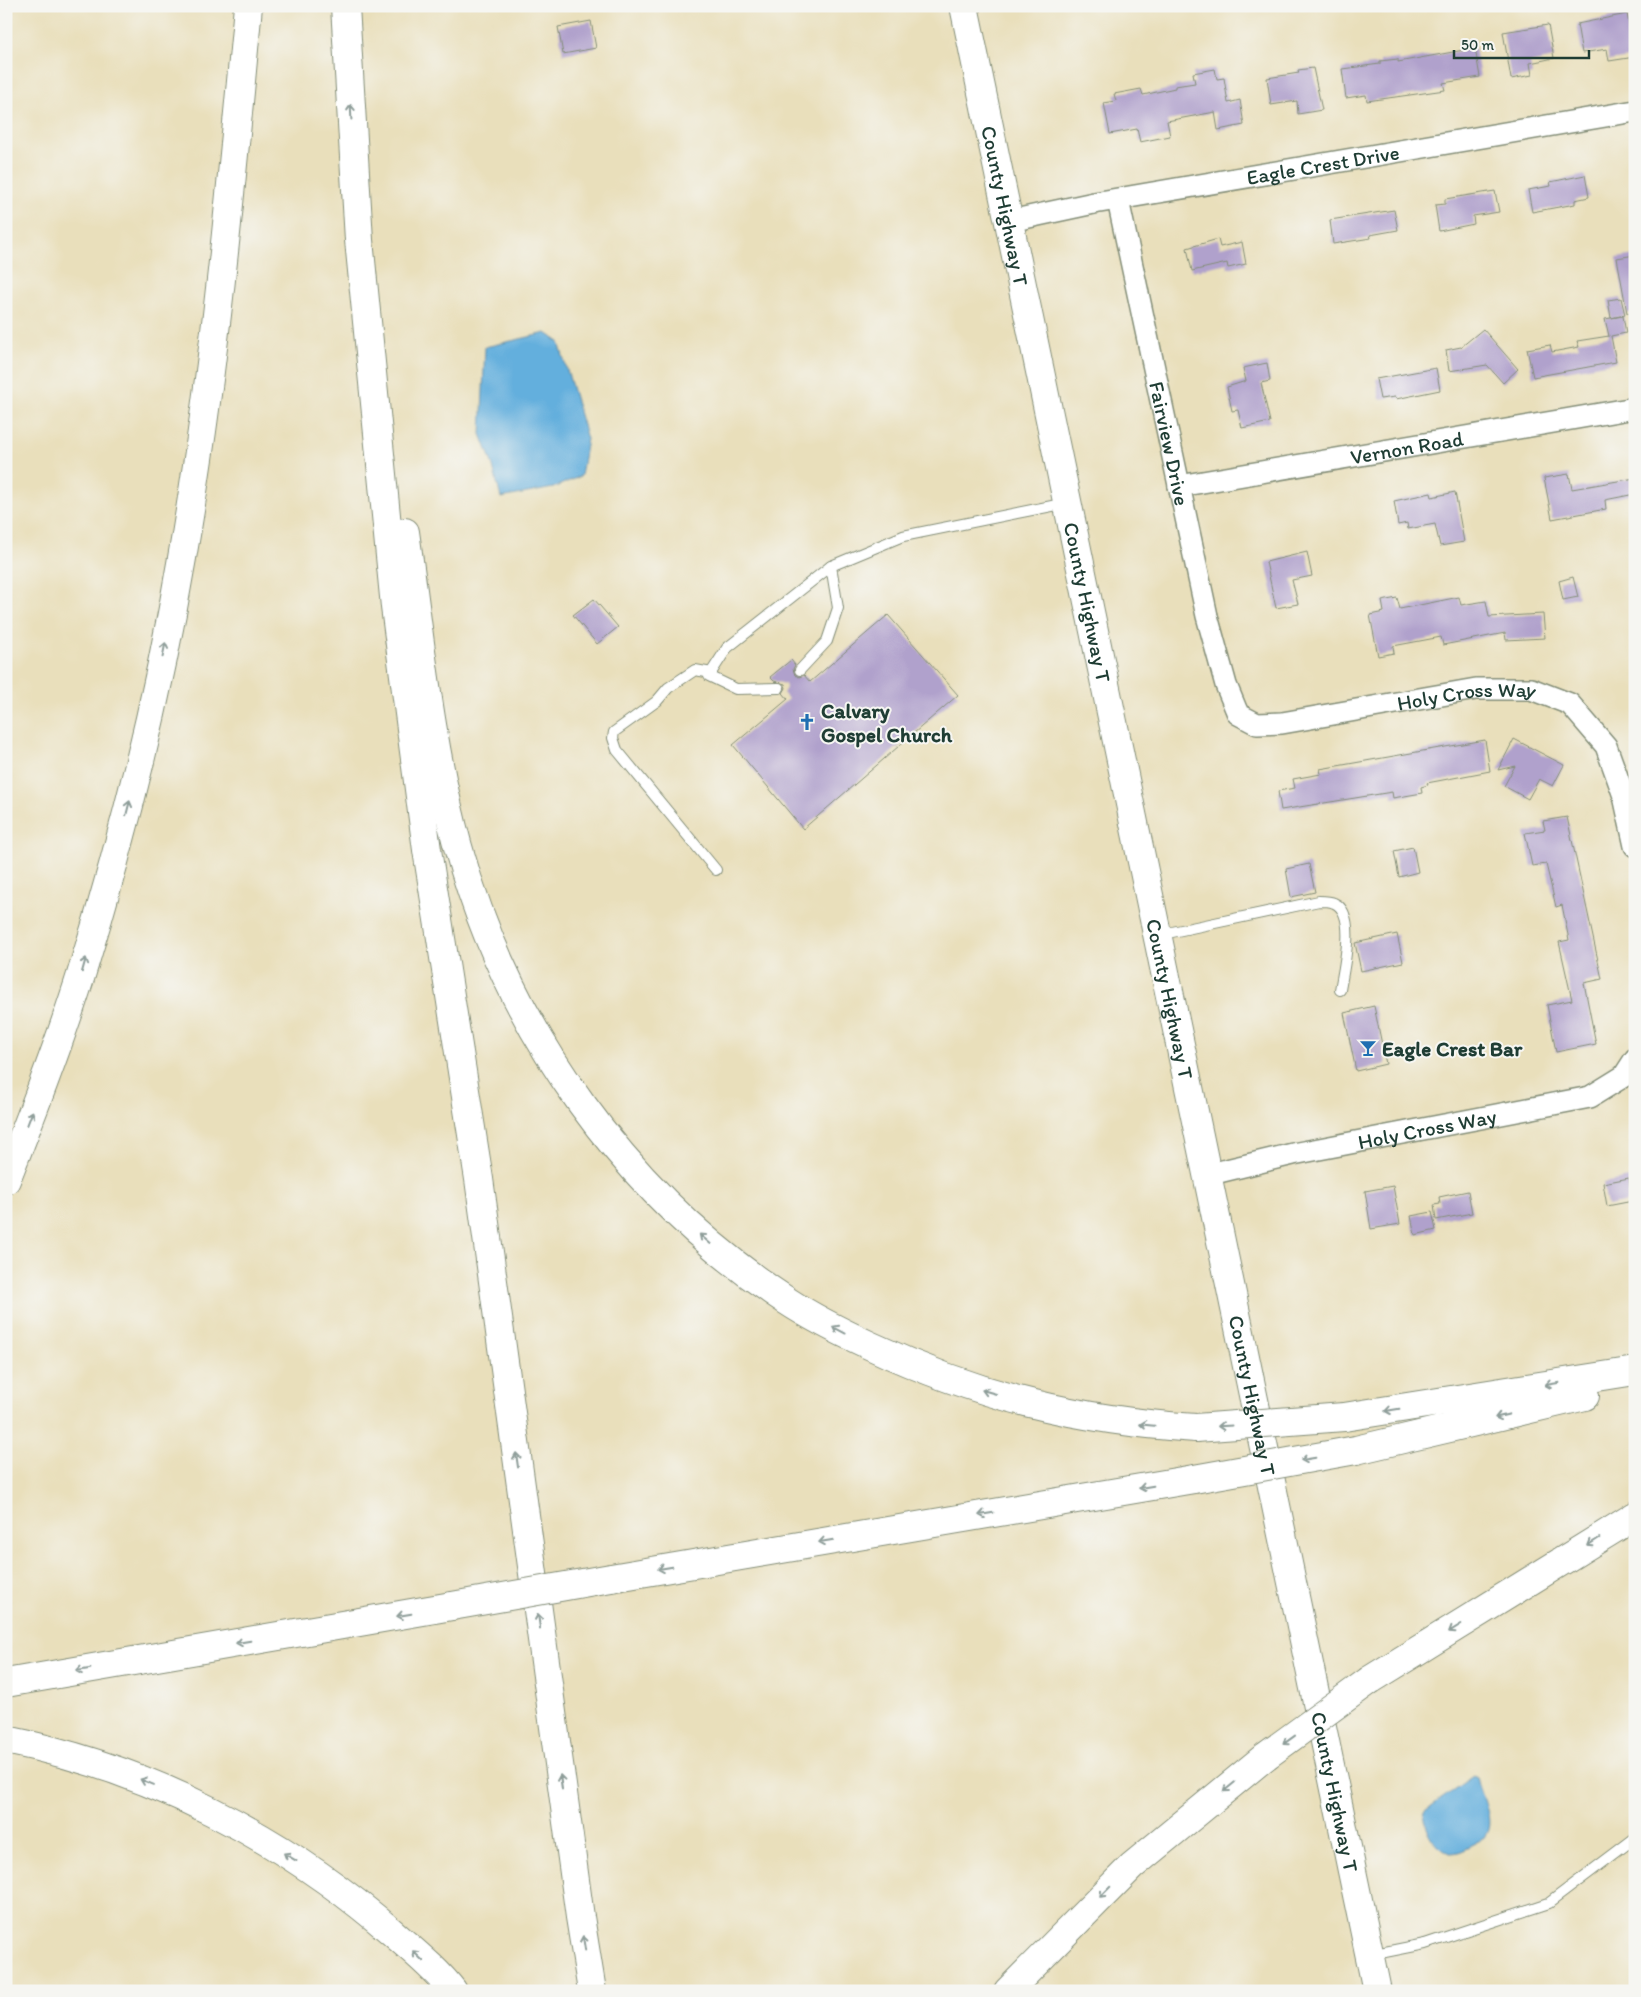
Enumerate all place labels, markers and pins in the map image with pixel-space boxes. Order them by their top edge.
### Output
place label: Calvary Gospel Church [821,698,953,748]
church icon: Calvary Gospel Church [797,712,817,732]
place label: Eagle Crest Bar [1382,1036,1523,1062]
bar icon: Eagle Crest Bar [1358,1038,1378,1058]

